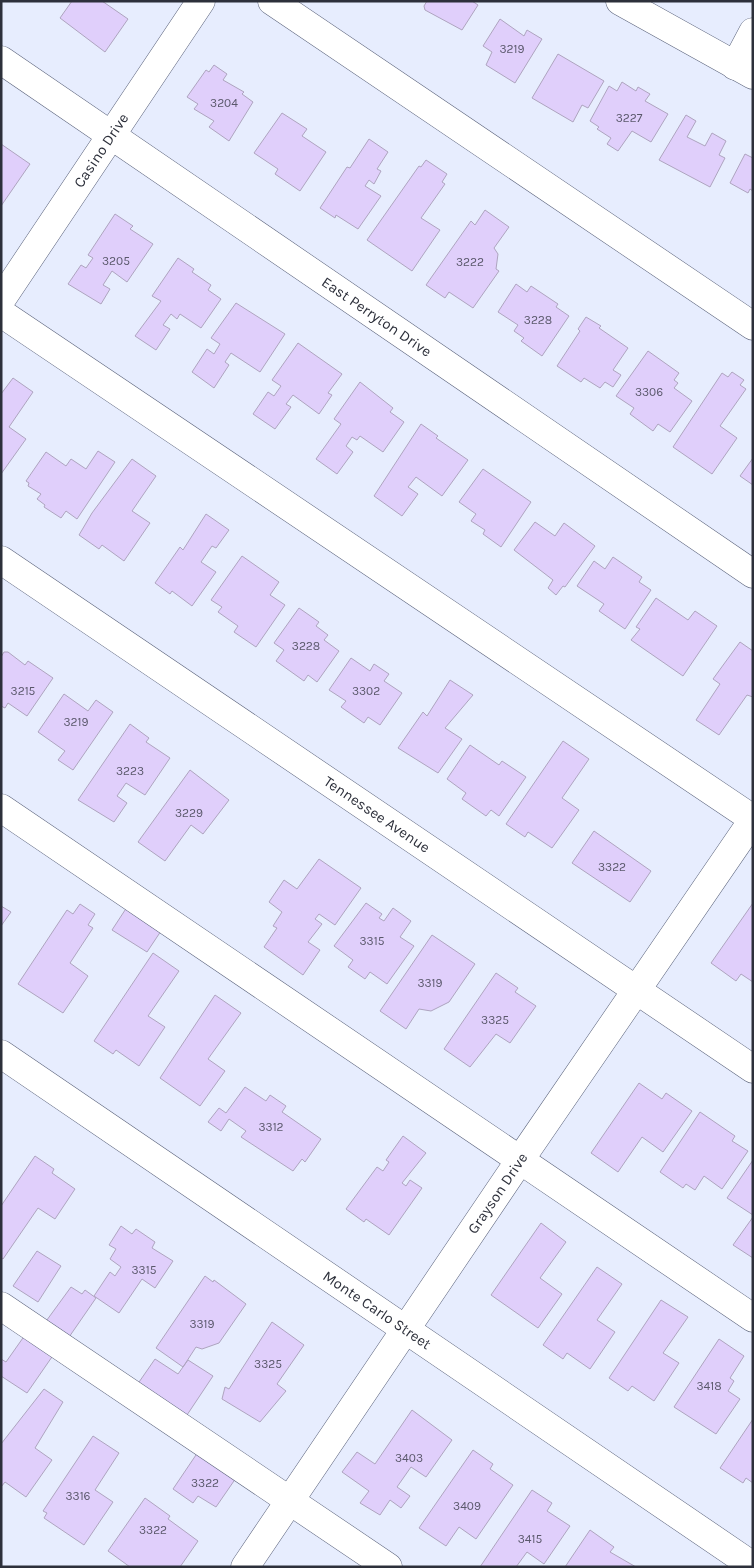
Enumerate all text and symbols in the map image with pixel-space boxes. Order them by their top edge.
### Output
house number: 3219 [500,42,525,56]
house number: 3204 [210,96,238,110]
street label: Casino Drive [70,110,132,191]
house number: 3227 [616,111,643,125]
house number: 3205 [102,254,130,268]
house number: 3222 [456,255,484,269]
street label: East Perryton Drive [318,273,435,361]
house number: 3228 [524,313,552,327]
house number: 3306 [635,385,663,399]
house number: 3228 [292,639,320,653]
house number: 3215 [11,684,36,698]
house number: 3302 [352,684,380,698]
house number: 3219 [64,715,89,729]
house number: 3223 [116,764,144,778]
street label: Tennessee Avenue [321,772,433,857]
house number: 3229 [175,806,203,820]
house number: 3322 [598,860,626,874]
house number: 3315 [360,934,385,948]
house number: 3319 [417,976,443,990]
house number: 3325 [481,1013,509,1027]
house number: 3312 [258,1120,284,1134]
street label: Grayson Drive [464,1149,531,1237]
house number: 3315 [132,1263,157,1277]
street label: Monte Carlo Street [320,1267,435,1353]
house number: 3319 [189,1317,215,1331]
house number: 3325 [254,1357,282,1371]
house number: 3418 [696,1379,722,1393]
house number: 3403 [395,1451,423,1465]
house number: 3322 [191,1476,219,1490]
house number: 3316 [65,1489,91,1503]
house number: 3409 [453,1499,481,1513]
house number: 3322 [139,1523,167,1537]
house number: 3415 [518,1532,542,1546]

